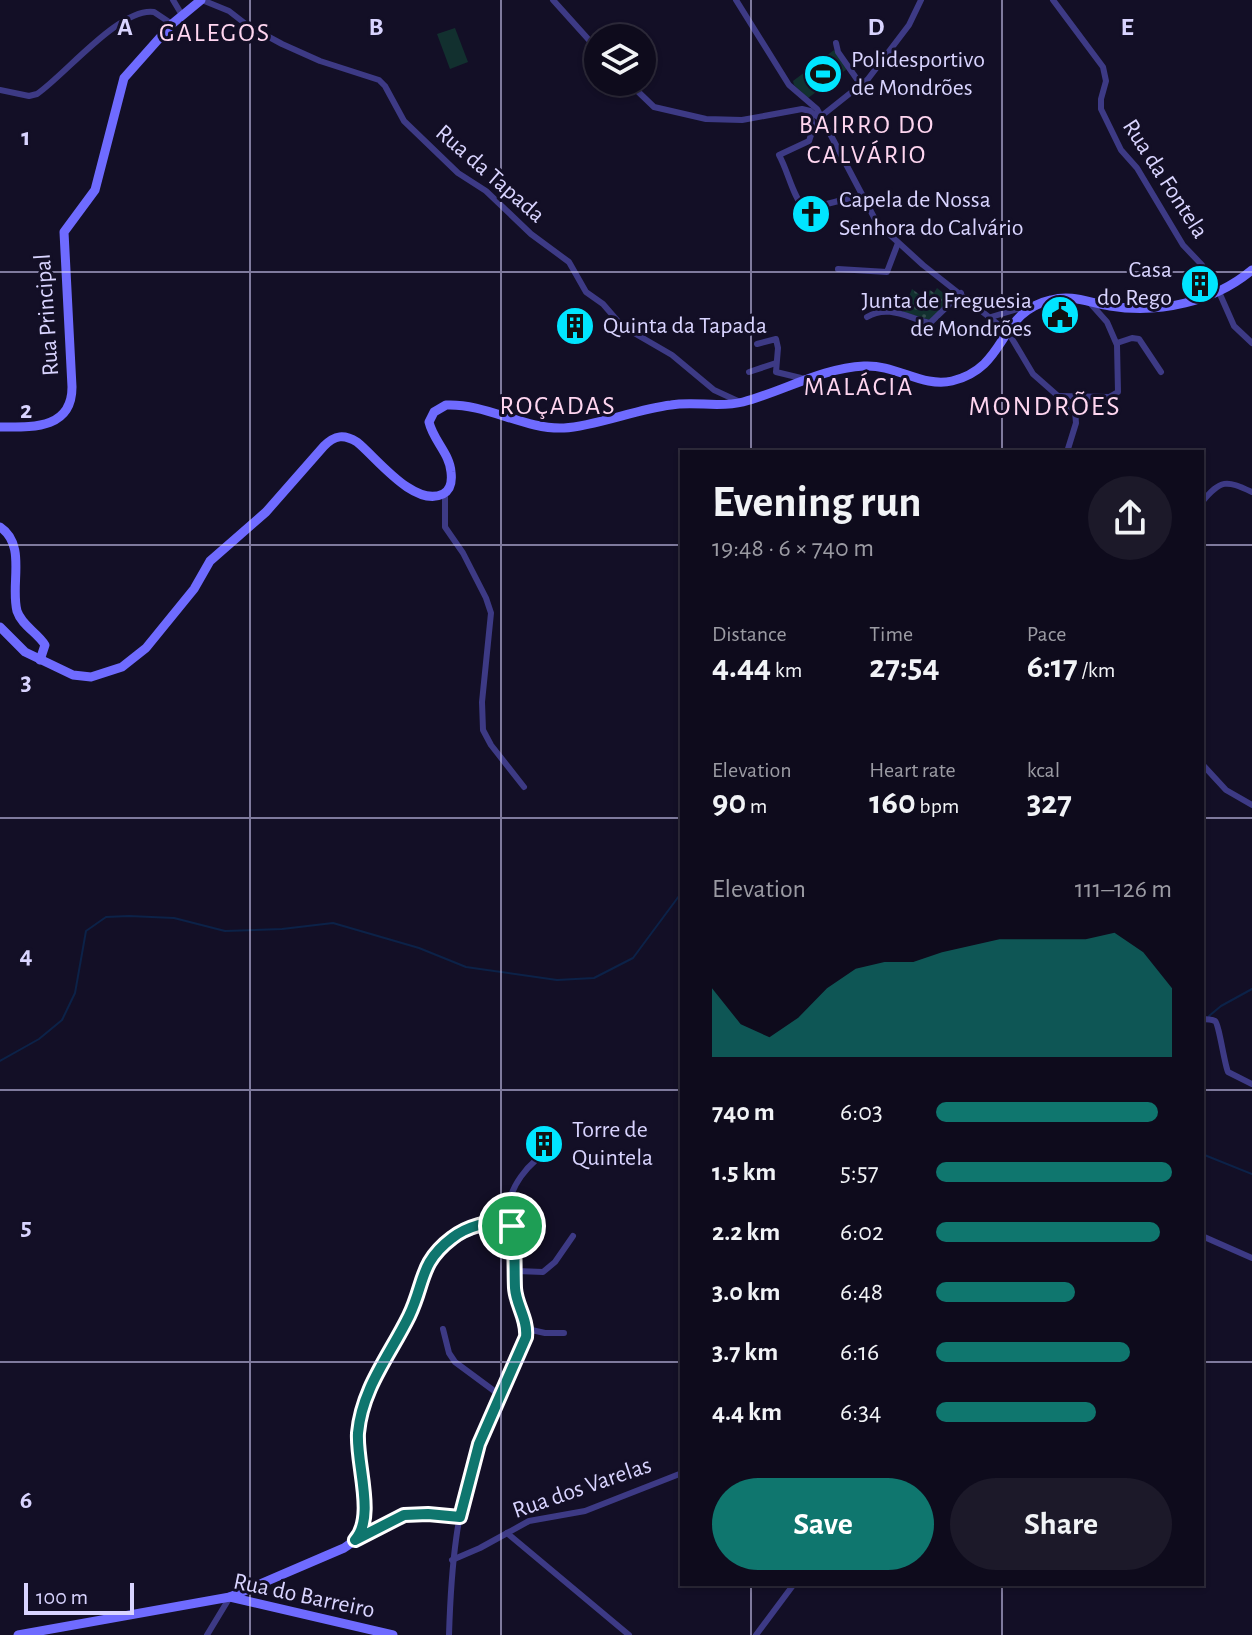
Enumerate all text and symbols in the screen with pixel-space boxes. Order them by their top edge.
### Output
text: A [117,14,133,40]
text: B [368,14,384,40]
text: D [867,14,885,40]
text: E [1120,14,1134,40]
district label: GALEGOS [159,20,271,46]
map controls [584,24,656,96]
button: layers [584,24,656,96]
place label: Polidesportivo de Mondrões [851,48,985,100]
sports icon: Polidesportivo de Mondrões [802,53,844,95]
district label: BAIRRO DO CALVÁRIO [799,112,935,168]
street label: Rua da Fontela [1118,115,1212,243]
street label: Rua da Tapada [431,120,549,228]
text: 1 [21,124,31,150]
place label: Capela de Nossa Senhora do Calvário [839,188,1024,240]
church icon: Capela de Nossa Senhora do Calvário [790,193,832,235]
street label: Rua Principal [31,253,63,377]
place label: Casa do Rego [1097,258,1172,310]
building icon: Casa do Rego [1179,263,1221,305]
place label: Junta de Freguesia de Mondrões [861,289,1032,341]
public building icon: Junta de Freguesia de Mondrões [1039,294,1081,336]
building icon: Quinta da Tapada [554,305,596,347]
place label: Quinta da Tapada [603,314,767,338]
district label: MALÁCIA [804,372,914,400]
district label: MONDRÕES [969,391,1121,421]
district label: ROÇADAS [500,393,616,419]
text: 2 [20,397,32,423]
button: share [1088,476,1172,560]
text: Evening run [712,481,921,525]
text: 19:48 · 6 × 740 m [712,535,874,561]
text: Distance [712,623,787,645]
text: Time [869,623,913,645]
text: Pace [1027,623,1066,645]
text: 4.44 [712,650,771,684]
text: 27:54 [869,650,940,684]
text: 6:17 [1027,650,1078,684]
text: km [771,659,802,681]
text: /km [1078,659,1115,681]
text: 3 [20,669,32,695]
text: Elevation [712,759,792,781]
text: Heart rate [869,759,956,781]
text: kcal [1027,759,1060,781]
text: 90 [712,786,746,820]
text: 160 [869,786,916,820]
text: 327 [1027,786,1072,820]
text: m [746,795,767,817]
text: bpm [916,795,959,817]
text: Elevation [712,876,806,902]
text: 111–126 m [1075,876,1172,902]
text: 4 [19,942,33,968]
text: 740 m [712,1099,775,1125]
text: 6:03 [840,1099,883,1125]
place label: Torre de Quintela [572,1118,653,1170]
building icon: Torre de Quintela [523,1123,565,1165]
text: 1.5 km [712,1159,776,1185]
text: 5:57 [840,1159,879,1185]
pin [478,1192,546,1260]
icon: arrive [490,1204,534,1248]
text: 5 [20,1214,32,1240]
text: 2.2 km [712,1219,780,1245]
text: 6:02 [840,1219,884,1245]
text: 3.0 km [712,1279,780,1305]
text: 6:48 [840,1279,883,1305]
text: 3.7 km [712,1339,778,1365]
text: 6:16 [840,1339,879,1365]
text: 4.4 km [712,1399,782,1425]
text: 6:34 [840,1399,881,1425]
street label: Rua dos Varelas [510,1453,654,1523]
button: Save [712,1478,934,1570]
button: Share [950,1478,1172,1570]
text: 6 [20,1487,32,1513]
street label: Rua do Barreiro [231,1569,377,1623]
scale bar [24,1579,134,1615]
text: 100 m [36,1586,88,1608]

